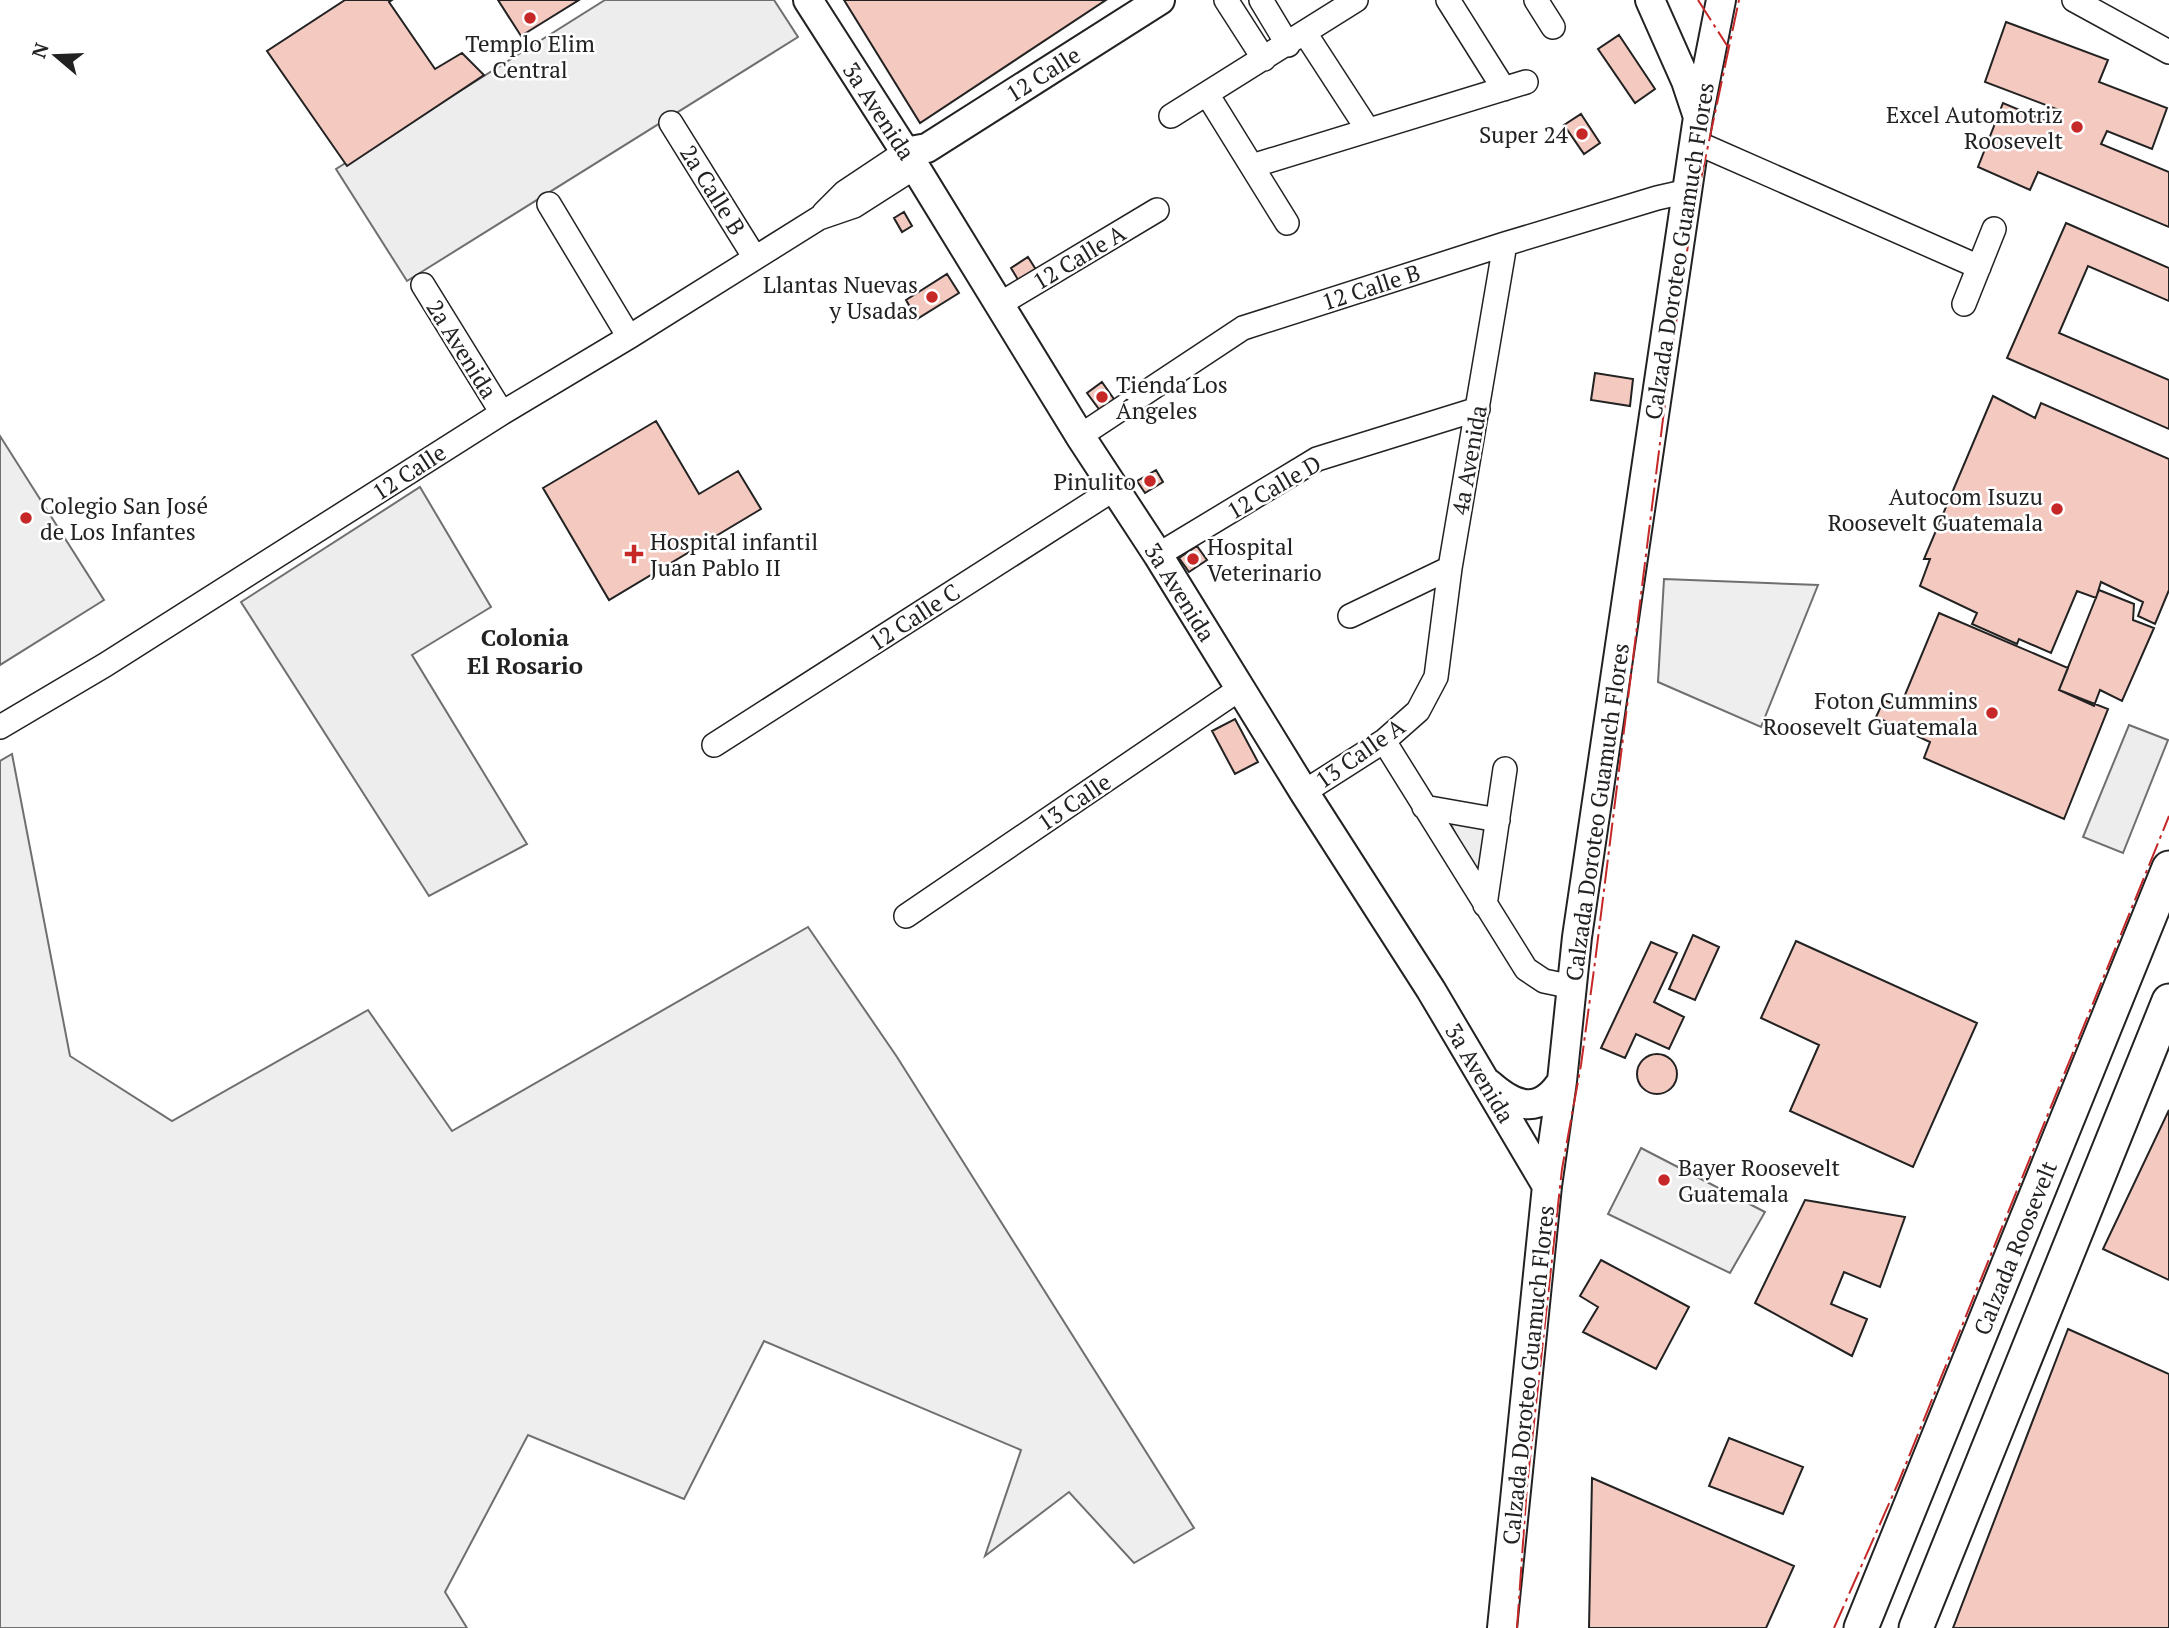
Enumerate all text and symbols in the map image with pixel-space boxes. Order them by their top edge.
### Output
marker: Templo Elim Central [522,10,538,26]
north arrow [21,21,91,91]
place label: Templo Elim Central [465,28,595,85]
text: N [25,39,54,61]
street label: 12 Calle [1000,39,1086,109]
street label: 3a Avenida [836,56,922,166]
street label: Calzada Doroteo Guamuch Flores [1637,80,1721,422]
place label: Excel Automotriz Roosevelt [1886,99,2063,156]
place label: Super 24 [1479,119,1569,150]
marker: Excel Automotriz Roosevelt [2069,119,2085,135]
marker: Super 24 [1574,126,1590,142]
street label: 2a Calle B [673,139,753,241]
street label: 12 Calle A [1027,217,1131,297]
street label: 12 Calle B [1318,257,1424,317]
place label: Llantas Nuevas y Usadas [763,269,918,326]
marker: Llantas Nuevas y Usadas [924,289,940,305]
street label: 2a Avenida [419,294,505,405]
place label: Tienda Los Ángeles [1116,369,1228,426]
marker: Tienda Los Ángeles [1094,389,1110,405]
street label: 4a Avenida [1444,402,1494,517]
street label: 12 Calle [366,437,452,507]
street label: 12 Calle D [1221,448,1327,526]
place label: Pinulito [1053,466,1136,497]
marker: Pinulito [1142,473,1158,489]
place label: Autocom Isuzu Roosevelt Guatemala [1828,481,2043,538]
place label: Colegio San José de Los Infantes [40,490,208,547]
marker: Autocom Isuzu Roosevelt Guatemala [2049,501,2065,517]
marker: Colegio San José de Los Infantes [18,510,34,526]
place label: Hospital infantil Juan Pablo II [650,526,818,583]
place label: Hospital Veterinario [1207,531,1322,588]
street label: 3a Avenida [1137,537,1223,648]
marker: Hospital infantil Juan Pablo II [624,544,644,564]
marker: Hospital Veterinario [1185,551,1201,567]
street label: 12 Calle C [863,576,965,658]
district label: Colonia El Rosario [467,621,583,681]
street label: Calzada Doroteo Guamuch Flores [1558,641,1636,983]
place label: Foton Cummins Roosevelt Guatemala [1763,685,1978,742]
marker: Foton Cummins Roosevelt Guatemala [1984,705,2000,721]
street label: 13 Calle A [1309,711,1411,795]
street label: 13 Calle [1031,766,1117,838]
street label: 3a Avenida [1438,1017,1522,1129]
place label: Bayer Roosevelt Guatemala [1678,1152,1840,1209]
street label: Calzada Roosevelt [1966,1156,2064,1340]
marker: Bayer Roosevelt Guatemala [1656,1172,1672,1188]
street label: Calzada Doroteo Guamuch Flores [1495,1204,1561,1546]

